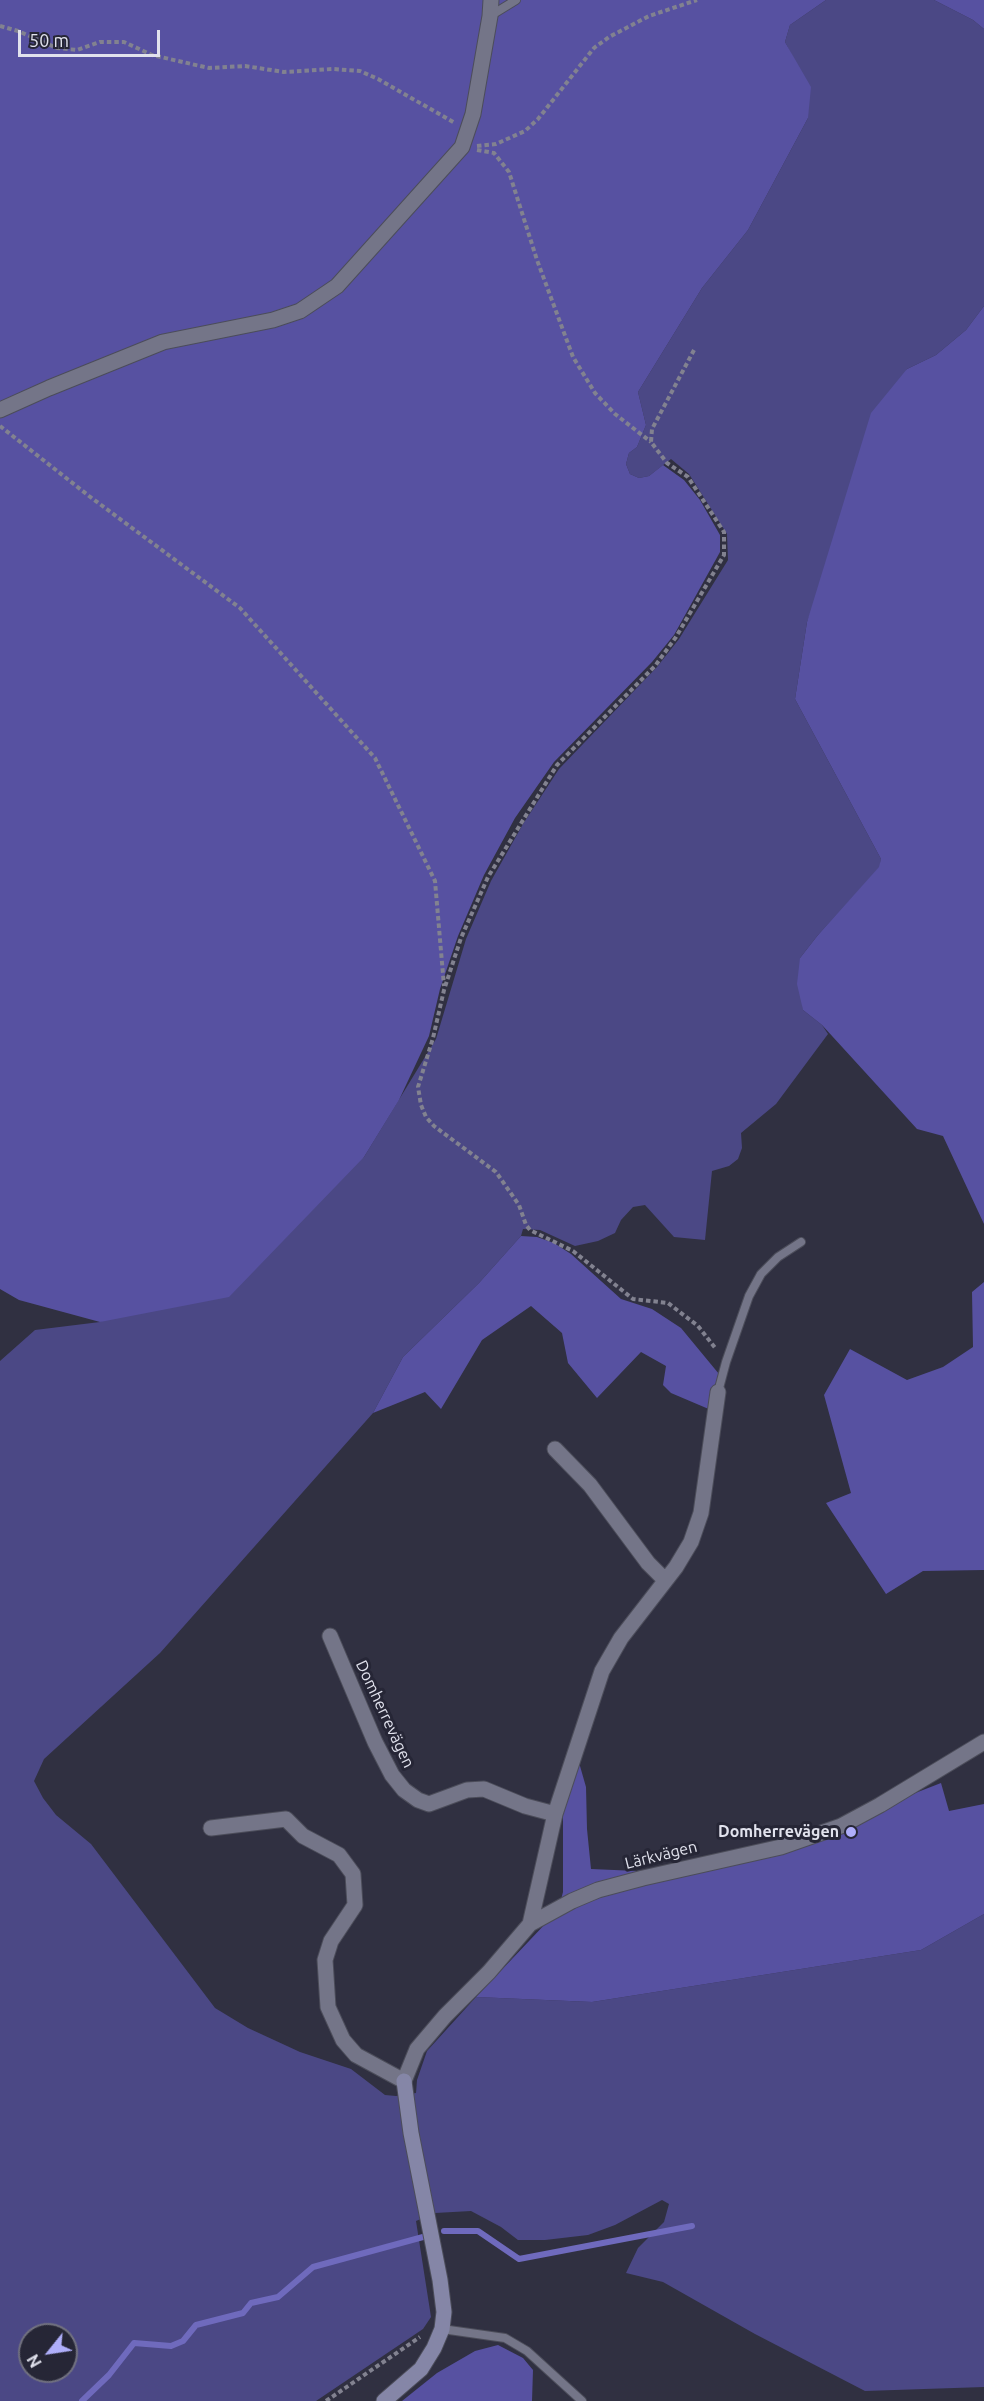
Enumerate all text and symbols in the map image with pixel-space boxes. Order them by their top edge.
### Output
scale bar [21,18,164,56]
text: 50 m [29,30,69,50]
street label: Domherrevägen [352,1657,418,1771]
place label: Domherrevägen [718,1822,839,1842]
marker: Domherrevägen [844,1825,858,1839]
street label: Lärkvägen [623,1837,699,1873]
north arrow [18,2323,78,2383]
text: N [23,2351,45,2371]

